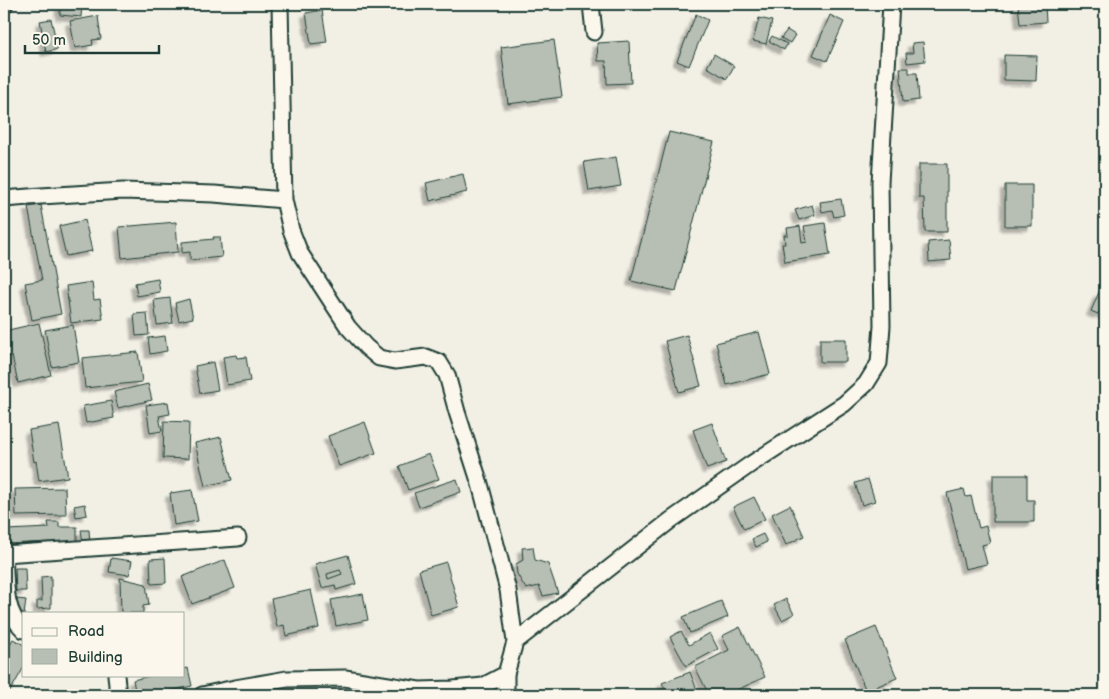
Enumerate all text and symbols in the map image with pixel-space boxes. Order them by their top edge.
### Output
scale bar [25,22,159,54]
text: 50 m [32,31,66,50]
legend [22,612,185,676]
text: Road [68,622,104,641]
text: Building [68,648,123,667]

